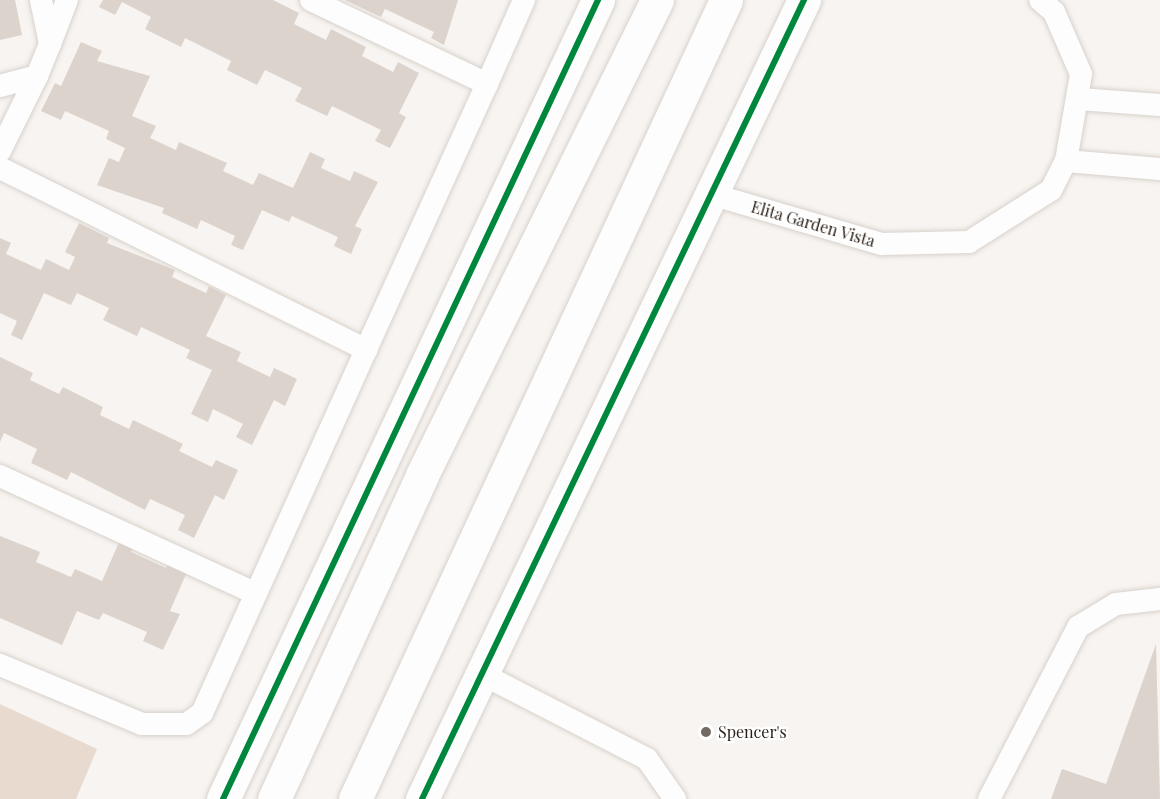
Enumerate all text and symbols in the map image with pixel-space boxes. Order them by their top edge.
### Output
street label: Elita Garden Vista [749,197,877,251]
place label: Spencer's [718,722,787,742]
marker: Spencer's [699,725,713,739]

